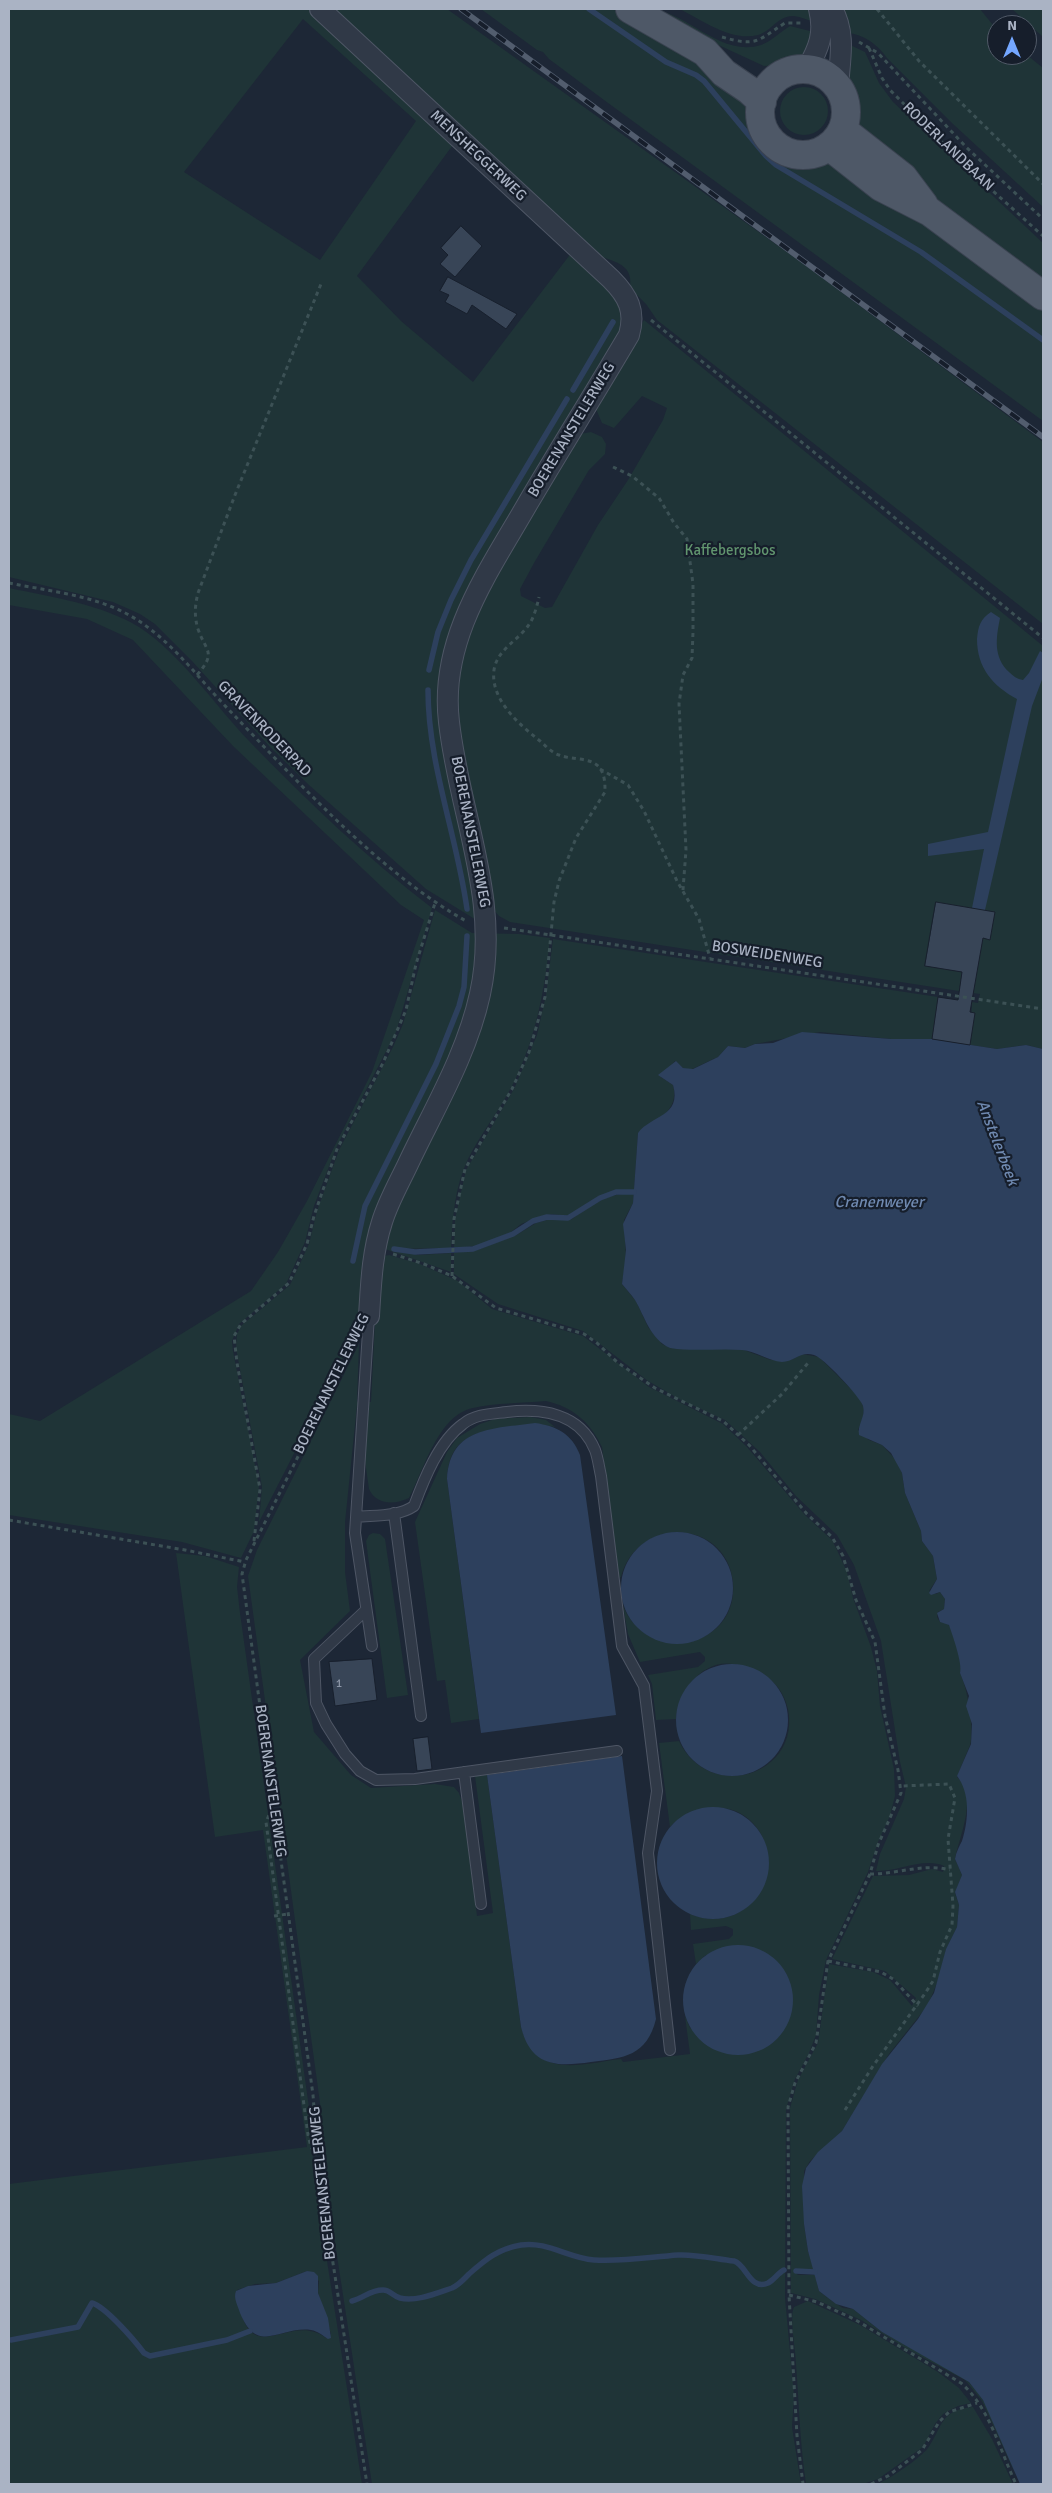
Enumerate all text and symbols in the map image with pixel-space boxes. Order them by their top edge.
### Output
north arrow [987,15,1037,65]
text: N [1007,17,1017,34]
street label: RODERLANDBAAN [898,99,998,195]
street label: MENSHEGGERWEG [426,107,530,205]
street label: BOERENANSTELERWEG [525,359,619,501]
park label: Kaffebergsbos [684,542,776,560]
street label: GRAVENRODERPAD [214,677,314,781]
street label: BOERENANSTELERWEG [446,755,494,909]
street label: BOSWEIDENWEG [710,937,824,973]
water label: Anstelerbeek [972,1098,1022,1188]
water label: Cranenweyer [834,1193,924,1213]
street label: BOERENANSTELERWEG [290,1311,374,1457]
house number: 1 [336,1677,342,1691]
street label: BOERENANSTELERWEG [250,1703,290,1859]
street label: BOERENANSTELERWEG [306,2105,340,2261]

